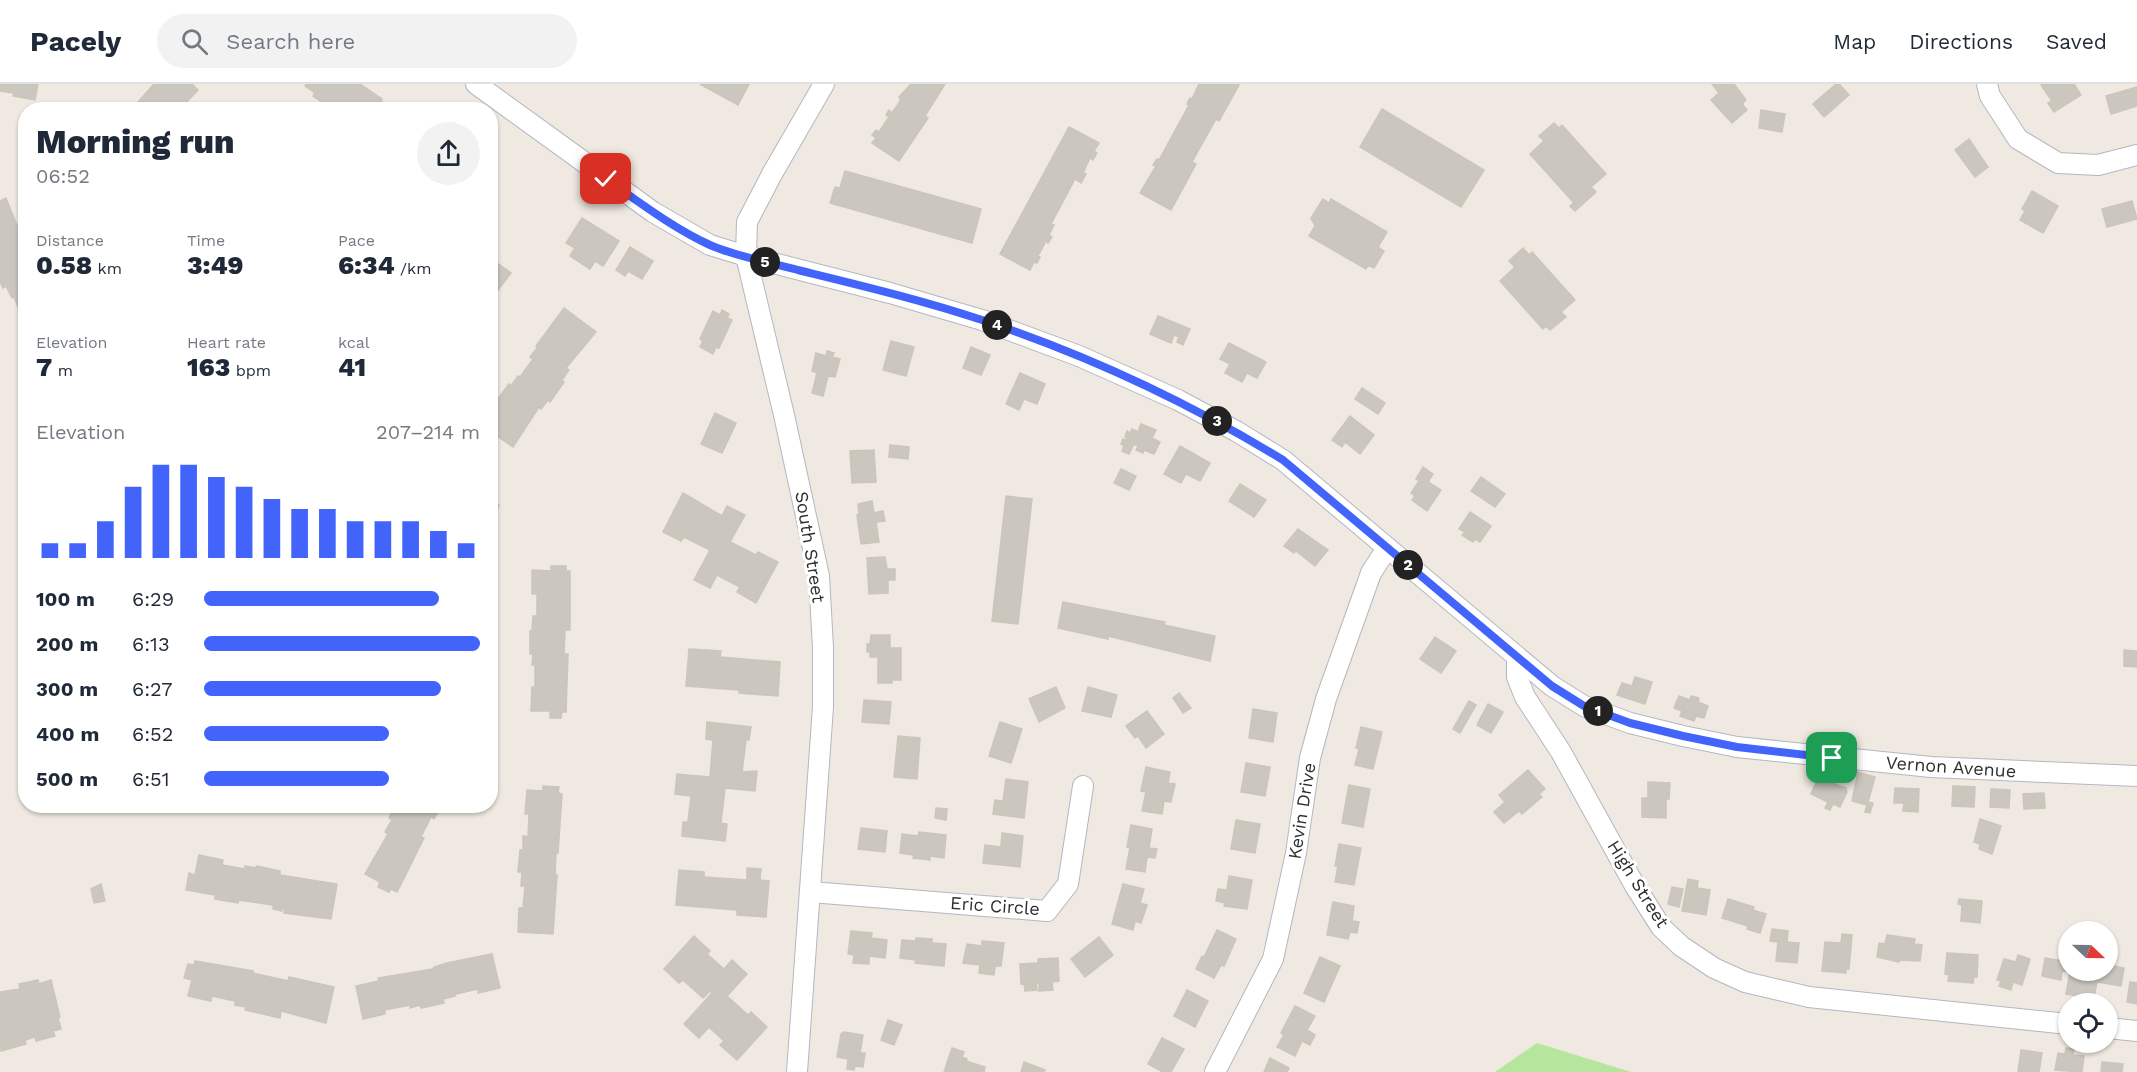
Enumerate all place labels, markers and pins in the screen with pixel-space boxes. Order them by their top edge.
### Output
pin [580,153,631,204]
pin: 5 [750,247,780,277]
pin: 4 [982,310,1012,340]
pin: 3 [1202,406,1232,436]
pin: 2 [1393,550,1423,580]
pin: 1 [1583,696,1613,726]
pin [1806,732,1857,783]

